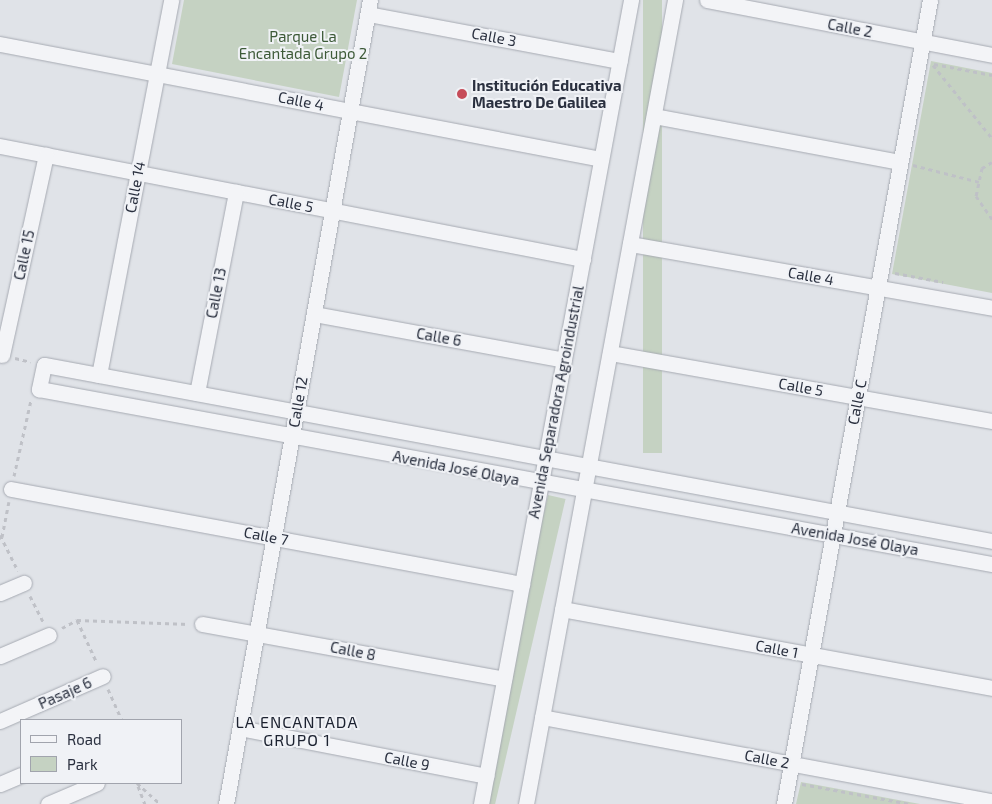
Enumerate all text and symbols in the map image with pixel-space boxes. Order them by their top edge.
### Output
street label: Calle 2 [826,15,874,41]
street label: Calle 3 [470,24,518,50]
park label: Parque La Encantada Grupo 2 [239,27,367,62]
place label: Institución Educativa Maestro De Galilea [472,76,621,111]
street label: Calle 4 [277,88,325,114]
marker: Institución Educativa Maestro De Galilea [456,88,468,100]
street label: Calle 14 [121,160,149,214]
street label: Calle 5 [267,190,315,216]
street label: Calle 15 [10,228,38,282]
street label: Calle 4 [787,263,835,289]
street label: Calle 13 [202,266,230,320]
street label: Avenida Separadora Agroindustrial [525,284,587,520]
street label: Calle 6 [415,324,463,350]
street label: Calle 5 [777,374,825,400]
street label: Calle 12 [285,375,311,429]
street label: Calle C [844,378,870,426]
street label: Avenida José Olaya [391,447,521,489]
street label: Avenida José Olaya [790,519,920,559]
street label: Calle 7 [242,523,290,549]
street label: Calle 1 [754,636,800,662]
street label: Calle 8 [329,638,377,664]
street label: Pasaje 6 [35,673,95,713]
district label: LA ENCANTADA GRUPO 1 [234,712,360,750]
legend [20,719,182,784]
text: Road [67,730,102,748]
street label: Calle 2 [743,746,791,772]
street label: Calle 9 [383,748,431,774]
text: Park [67,755,98,773]

